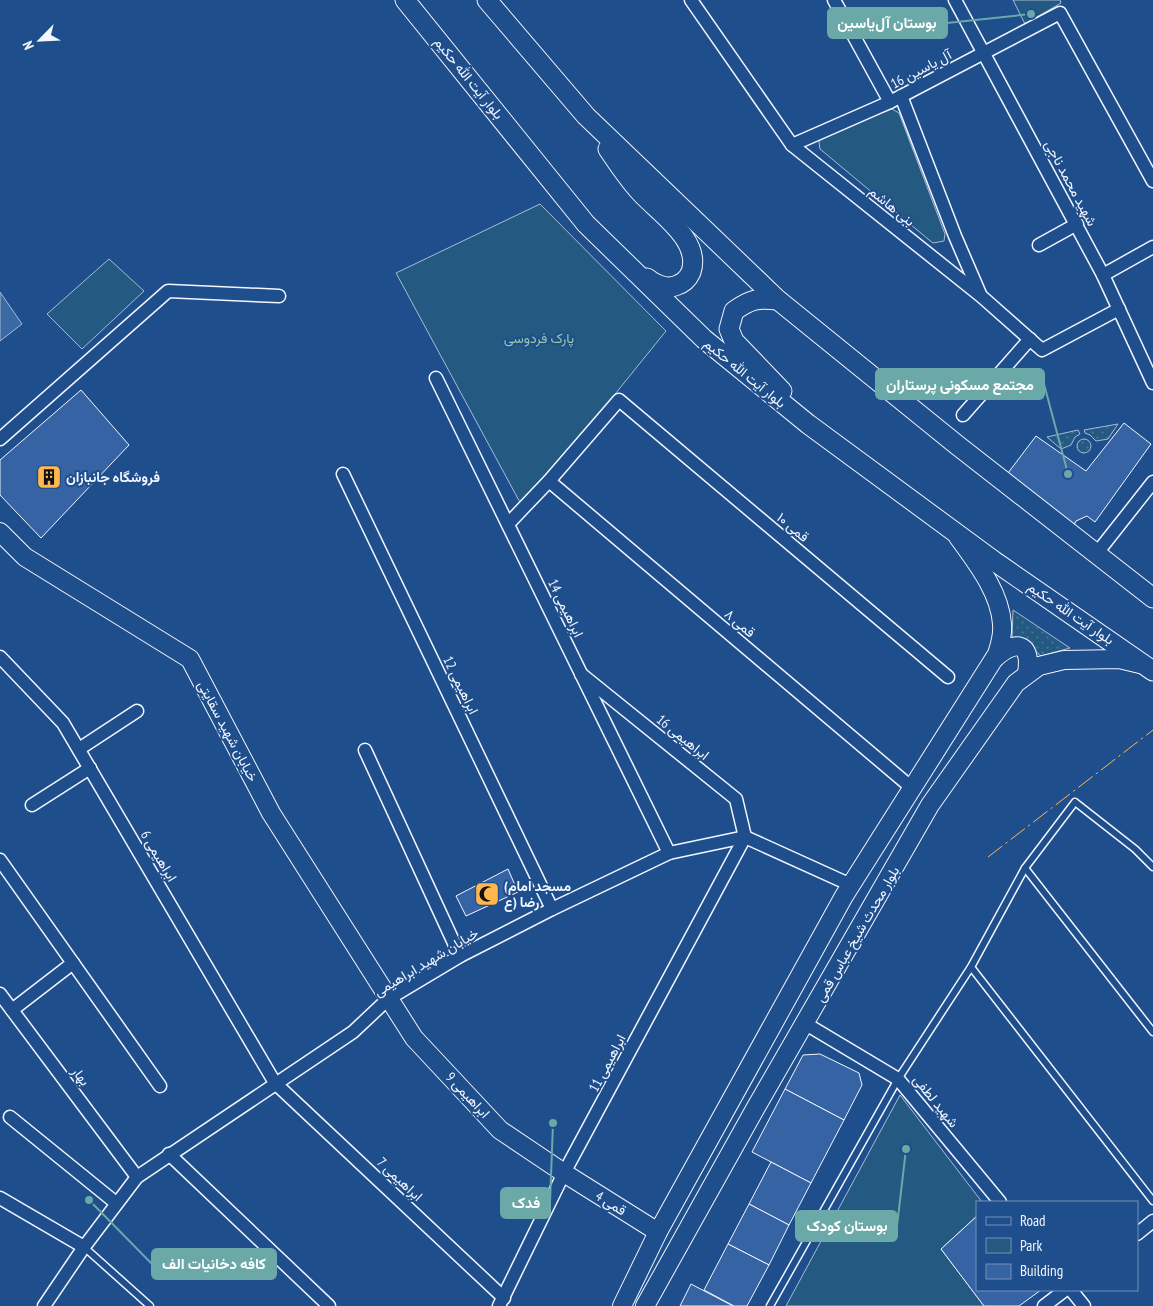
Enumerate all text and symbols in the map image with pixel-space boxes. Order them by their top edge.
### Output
callout: بوستان آل‌یاسین [828,8,947,38]
text: بوستان آل‌یاسین [837,13,937,32]
north arrow [15,15,65,65]
street label: بلوار آیت الله حکیم [430,33,508,123]
text: N [18,38,38,52]
street label: آل یاسین 16 [887,45,957,93]
street label: شهید محمد ناجی [1041,137,1101,229]
street label: بنی هاشم [865,182,919,230]
park label: پارک فردوسی [504,329,574,348]
street label: بلوار آیت الله حکیم [700,334,790,412]
callout: مجتمع مسکونی پرستاران [876,369,1044,399]
text: مجتمع مسکونی پرستاران [886,375,1034,395]
building icon: فروشگاه جانبازان [36,464,62,490]
place label: فروشگاه جانبازان [66,468,160,486]
street label: قمی ۱۰ [773,508,813,546]
street label: ابراهیمی 14 [544,576,588,640]
street label: بلوار آیت الله حکیم [1024,577,1118,649]
street label: قمی ۸ [721,605,759,641]
street label: ابراهیمی 12 [439,653,483,717]
street label: خیابان شهید سقایتی [194,677,262,785]
street label: ابراهیمی 16 [653,710,713,764]
street label: ابراهیمی 6 [137,827,181,885]
street label: بلوار محدث شیخ عباس قمی [811,863,905,1006]
place label: (مسجد امام رضا (ع [504,877,571,912]
mosque icon: (مسجد امام رضا (ع [474,881,500,907]
street label: خیابان شهید ابراهیمی [370,924,482,1000]
street label: ابراهیمی 11 [584,1031,630,1095]
street label: بهار [67,1062,94,1089]
street label: ابراهیمی 9 [442,1068,494,1122]
street label: شهید لطفی [909,1071,963,1131]
street label: ابراهیمی 7 [373,1153,427,1205]
street label: قمی 4 [592,1187,630,1219]
callout: فدک [501,1188,550,1218]
text: فدک [512,1193,540,1212]
legend [976,1201,1138,1291]
callout: بوستان کودک [796,1211,897,1241]
text: Road [1020,1211,1046,1230]
text: بوستان کودک [806,1216,888,1235]
text: Park [1020,1236,1042,1255]
callout: کافه دخانیات الف [152,1249,276,1279]
text: کافه دخانیات الف [162,1254,266,1273]
text: Building [1020,1261,1063,1280]

